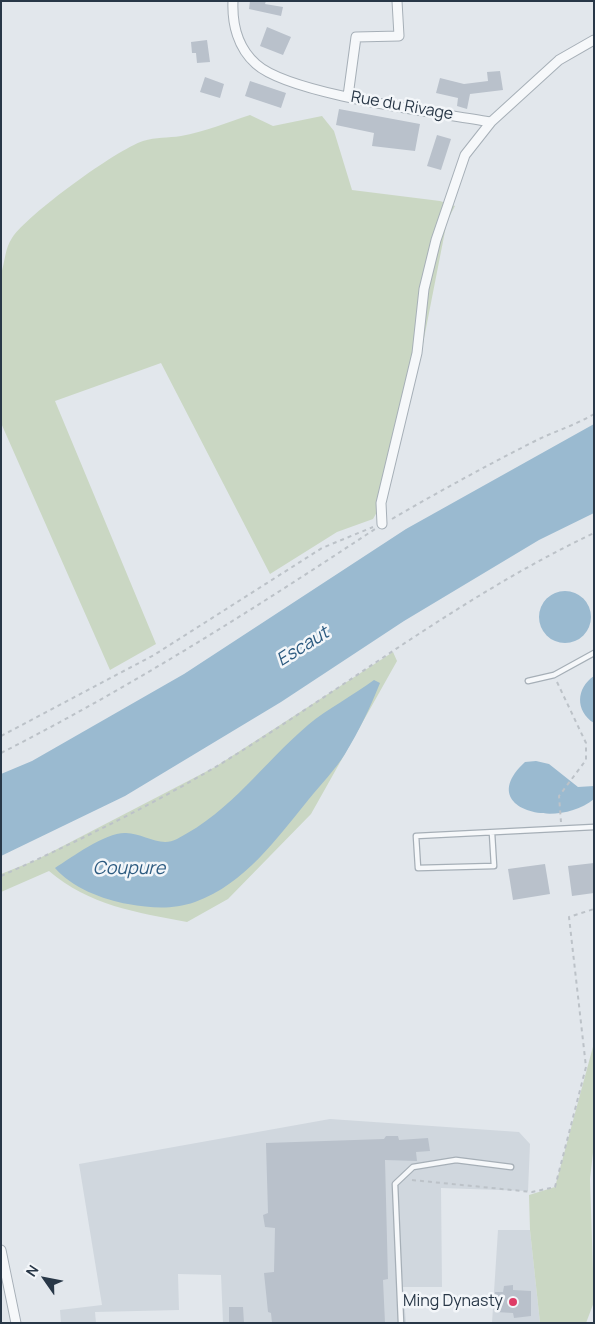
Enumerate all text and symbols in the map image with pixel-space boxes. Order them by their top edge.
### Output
street label: Rue du Rivage [349,88,455,124]
water label: Escaut [273,623,333,671]
water label: Coupure [93,858,165,880]
north arrow [20,1254,70,1304]
text: N [21,1261,43,1280]
place label: Ming Dynasty [403,1292,503,1312]
marker: Ming Dynasty [507,1296,519,1308]

